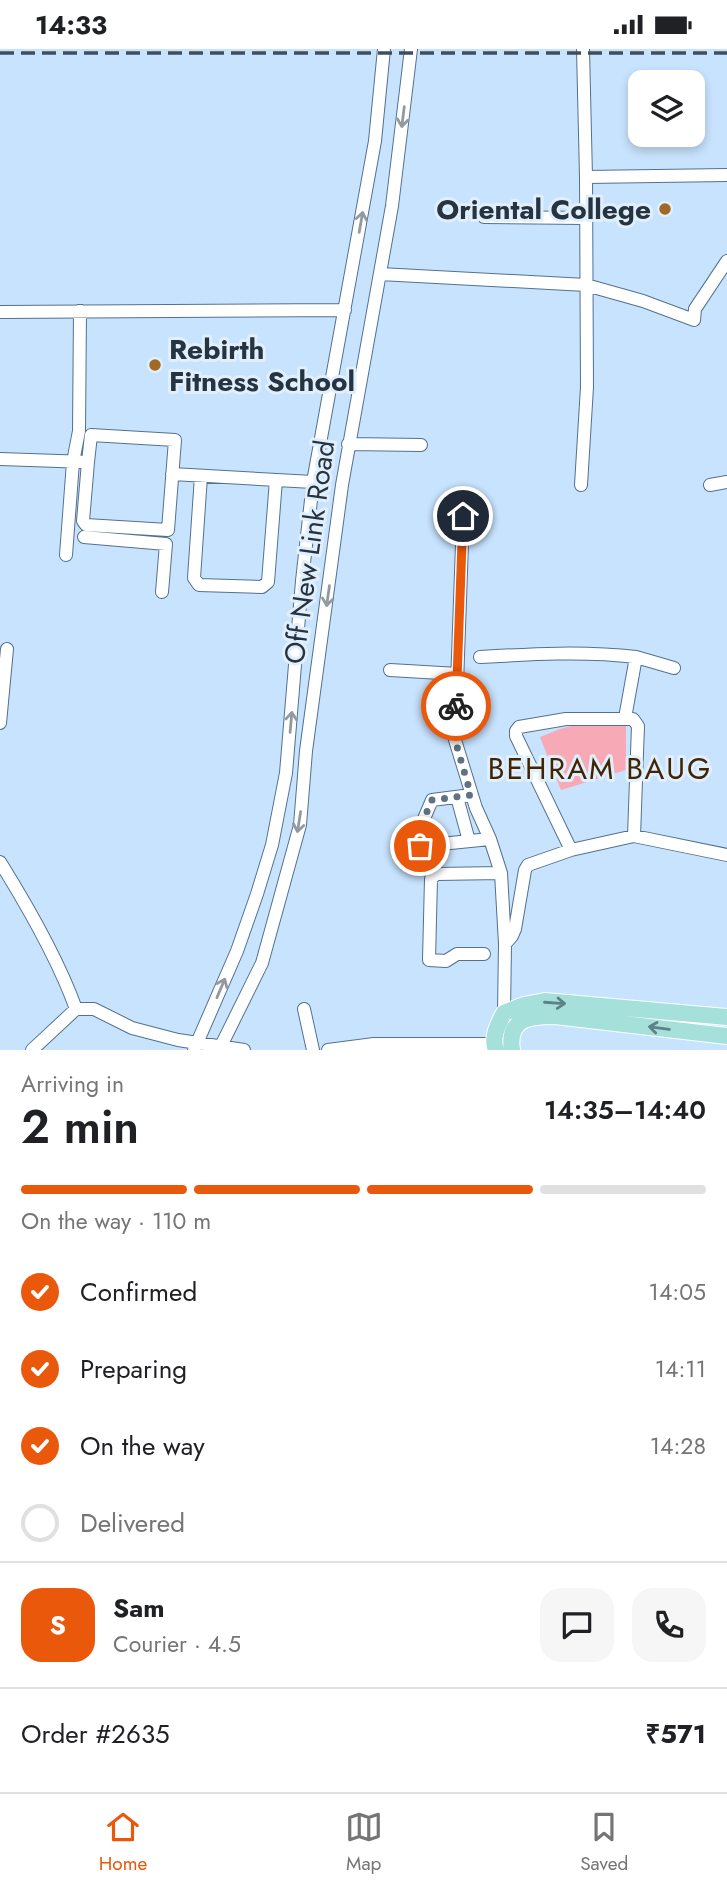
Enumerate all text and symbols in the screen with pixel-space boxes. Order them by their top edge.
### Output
text: 14:33 [35,6,107,44]
map controls [628,70,705,147]
button: layers [628,70,705,147]
one-way arrow [396,105,409,128]
place label: Oriental College [436,189,651,230]
marker: Oriental College [657,201,673,217]
one-way arrow [355,211,368,234]
place label: Rebirth Fitness School [169,329,355,402]
marker: Rebirth Fitness School [147,357,163,373]
street label: Off New Link Road [274,438,345,667]
pin [433,486,493,546]
icon: home [444,497,482,535]
one-way arrow [321,584,334,607]
courier [421,671,491,741]
icon: bike [437,687,475,725]
one-way arrow [285,711,298,733]
district label: BEHRAM BAUG [488,747,712,790]
one-way arrow [292,810,305,833]
pin [390,816,450,876]
icon: bag [401,827,439,865]
one-way arrow [215,977,228,999]
one-way arrow [543,996,566,1009]
one-way arrow [648,1022,671,1035]
text: Arriving in [21,1067,124,1101]
text: 14:35–14:40 [544,1091,706,1129]
text: 2 min [21,1094,139,1160]
text: On the way · 110 m [21,1204,211,1238]
icon: check [21,1273,59,1311]
text: Confirmed [80,1273,197,1311]
text: 14:05 [649,1275,706,1309]
icon: check [21,1350,59,1388]
text: Preparing [80,1350,187,1388]
text: 14:11 [655,1352,706,1386]
icon: check [21,1427,59,1465]
text: On the way [80,1427,205,1465]
text: 14:28 [650,1429,706,1463]
text: Delivered [80,1504,185,1542]
button: chat [540,1588,614,1662]
button: phone [632,1588,706,1662]
text: Sam [113,1589,165,1627]
text: S [50,1606,66,1644]
text: Courier · 4.5 [113,1627,241,1661]
text: Order #2635 [21,1715,170,1753]
text: ₹571 [645,1715,706,1753]
tab: Home [99,1808,147,1877]
tab: Map [345,1808,383,1877]
tab: Saved [580,1808,628,1877]

